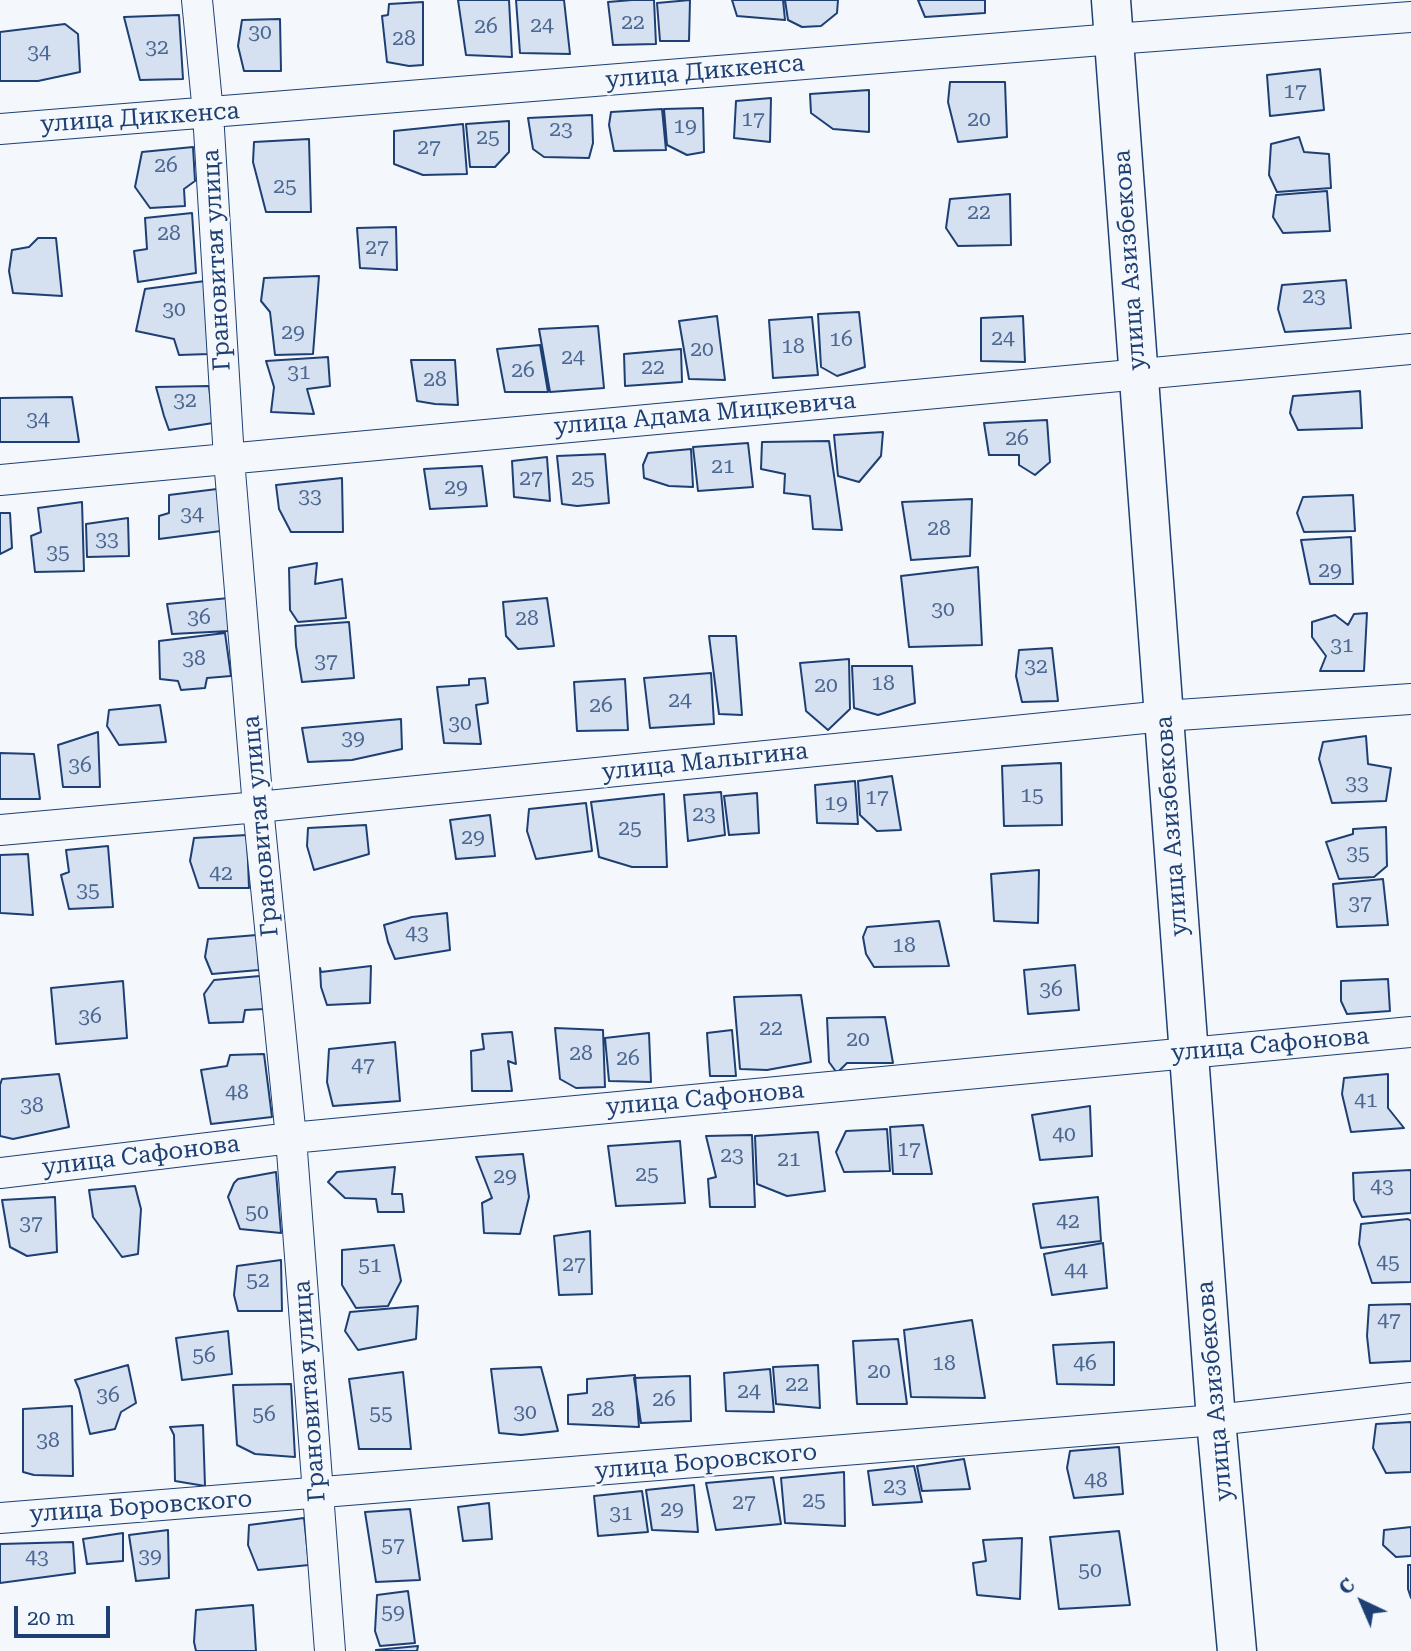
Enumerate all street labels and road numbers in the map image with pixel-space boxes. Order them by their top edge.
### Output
street label: улица Диккенса [604,49,806,95]
street label: улица Диккенса [40,97,240,139]
street label: Грановитая улица [197,148,237,372]
street label: улица Азизбекова [1108,149,1152,371]
street label: улица Адама Мицкевича [553,386,857,442]
street label: Грановитая улица [237,714,285,938]
street label: улица Азизбекова [1150,715,1194,937]
street label: улица Малыгина [600,737,810,787]
street label: улица Сафонова [1170,1022,1370,1068]
street label: улица Сафонова [605,1076,805,1122]
street label: улица Сафонова [41,1130,241,1182]
street label: Грановитая улица [288,1279,332,1503]
street label: улица Азизбекова [1191,1280,1239,1502]
street label: улица Боровского [594,1438,818,1486]
street label: улица Боровского [29,1485,253,1529]

